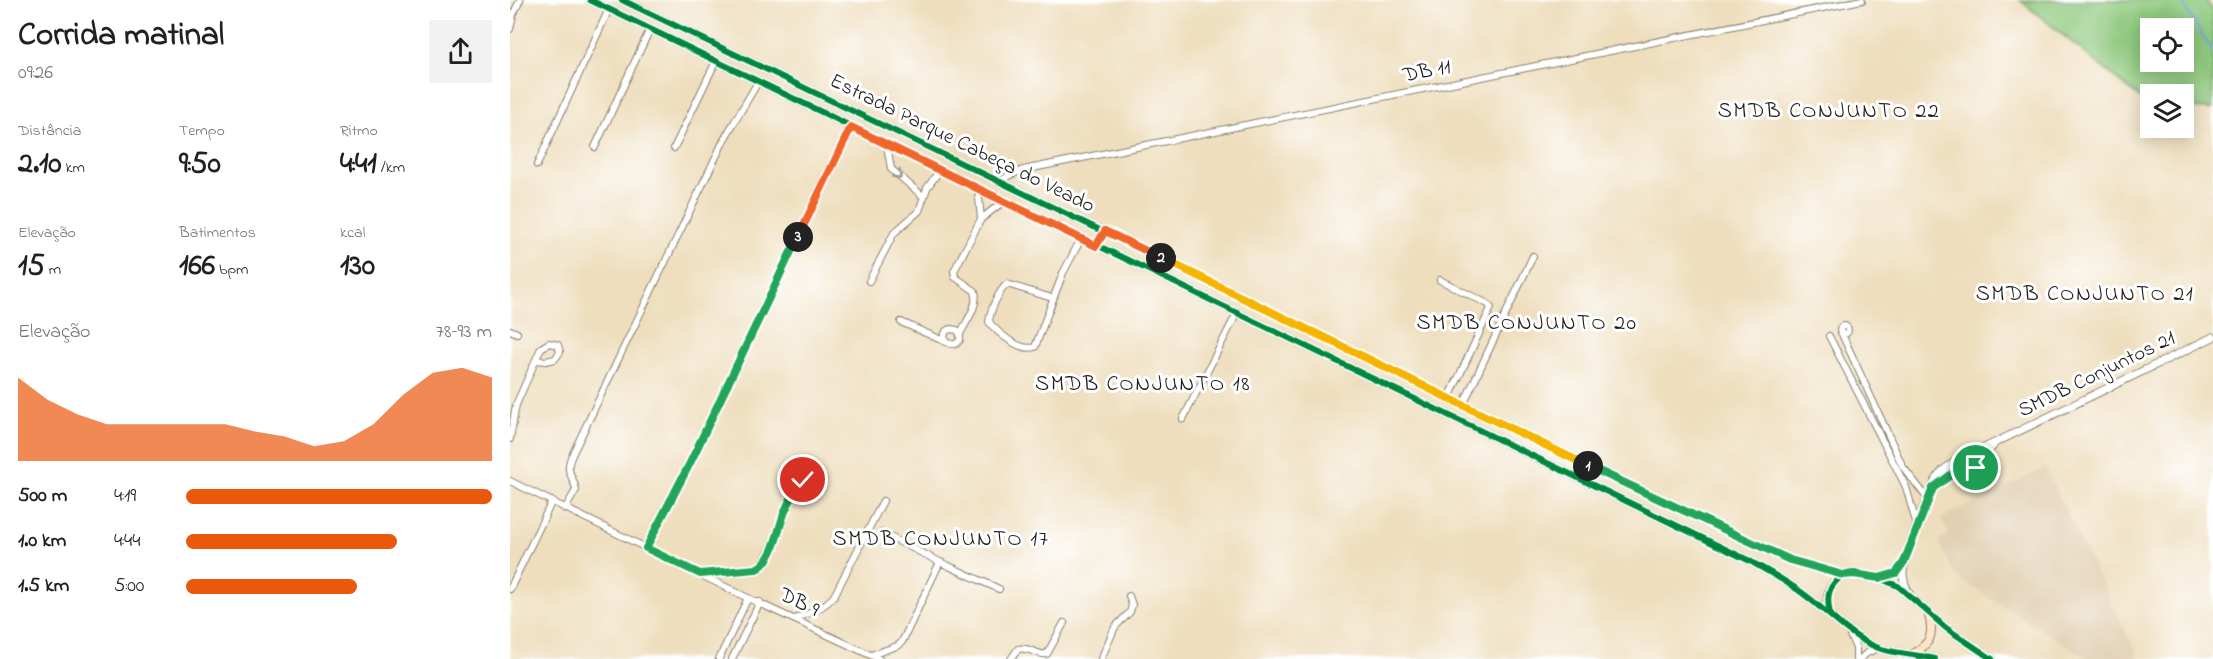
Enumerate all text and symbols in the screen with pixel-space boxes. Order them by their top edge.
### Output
text: Corrida matinal [18,12,224,60]
map controls [2140,18,2194,138]
button: locate [2140,18,2194,72]
button: share [429,20,492,83]
street label: DB 11 [1400,53,1454,92]
text: 09:26 [18,59,53,88]
street label: Estrada Parque Cabeça do Veado [824,67,1100,221]
button: layers [2140,84,2194,138]
district label: SMDB CONJUNTO 22 [1718,96,1940,128]
text: Distância [18,119,81,143]
text: Tempo [179,119,225,143]
text: Ritmo [340,119,378,143]
text: 2.10 [18,143,62,187]
text: 9:50 [179,143,221,187]
text: 4:41 [340,143,377,187]
text: km [62,156,85,180]
text: /km [377,156,405,180]
one-way arrow [891,169,902,179]
text: Elevação [18,221,76,245]
text: Batimentos [179,221,256,245]
text: kcal [340,221,365,245]
pin: 3 [783,222,813,252]
text: 3 [795,225,801,249]
pin: 2 [1146,243,1176,273]
text: 15 [18,245,45,289]
text: 166 [179,245,215,289]
text: 130 [340,245,375,289]
text: 2 [1157,246,1165,270]
text: m [45,258,61,282]
text: bpm [215,258,249,282]
district label: SMDB CONJUNTO 21 [1976,279,2194,311]
district label: SMDB CONJUNTO 20 [1416,308,1638,340]
text: Elevação [18,318,90,347]
text: 78–93 m [436,318,492,347]
street label: SMDB Conjuntos 21 [2013,324,2181,426]
district label: SMDB CONJUNTO 18 [1035,369,1251,401]
pin [1950,442,2001,493]
pin: 1 [1573,451,1603,481]
icon: arrive [1959,451,1992,484]
pin [777,454,828,505]
text: 1 [1585,454,1591,478]
icon: check [786,463,819,496]
text: 500 m [18,482,67,511]
text: 4:19 [114,482,136,511]
district label: SMDB CONJUNTO 17 [833,524,1049,556]
text: 1.0 km [18,527,66,556]
text: 4:44 [114,527,140,556]
text: 1.5 km [18,572,69,601]
text: 5:00 [114,572,144,601]
street label: DB 9 [773,580,825,626]

